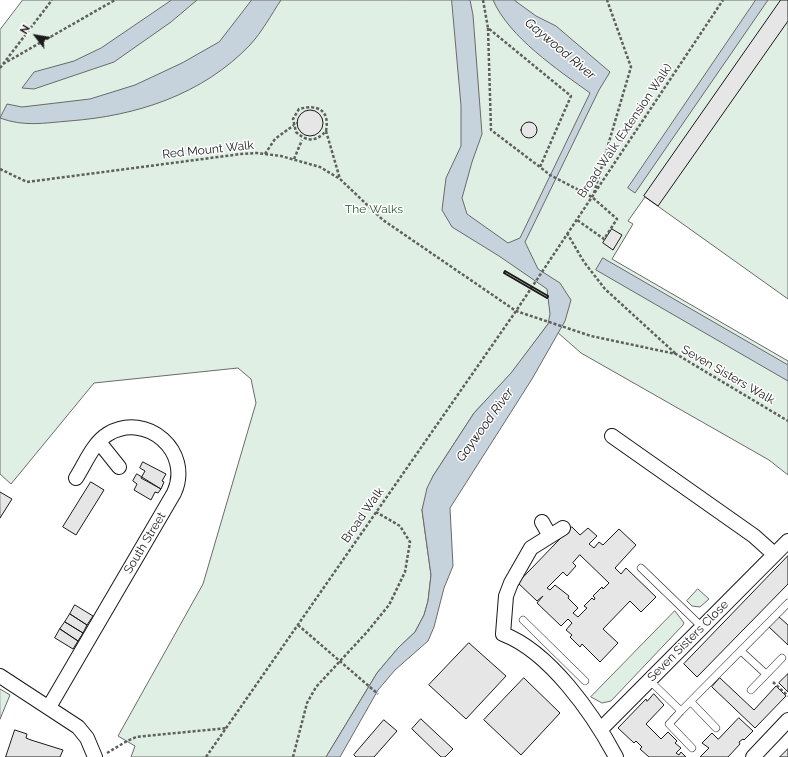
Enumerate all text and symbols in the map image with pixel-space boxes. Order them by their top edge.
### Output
water label: Gaywood River [522,15,598,83]
north arrow [16,16,56,56]
text: N [18,23,33,37]
street label: Broad Walk (Extension Walk) [575,61,675,201]
street label: Red Mount Walk [162,138,254,162]
park label: The Walks [345,202,403,216]
street label: Seven Sisters Walk [679,342,777,408]
water label: Gaywood River [453,385,517,465]
street label: Broad Walk [339,485,387,545]
street label: South Street [121,510,169,576]
street label: Seven Sisters Close [644,597,732,685]

